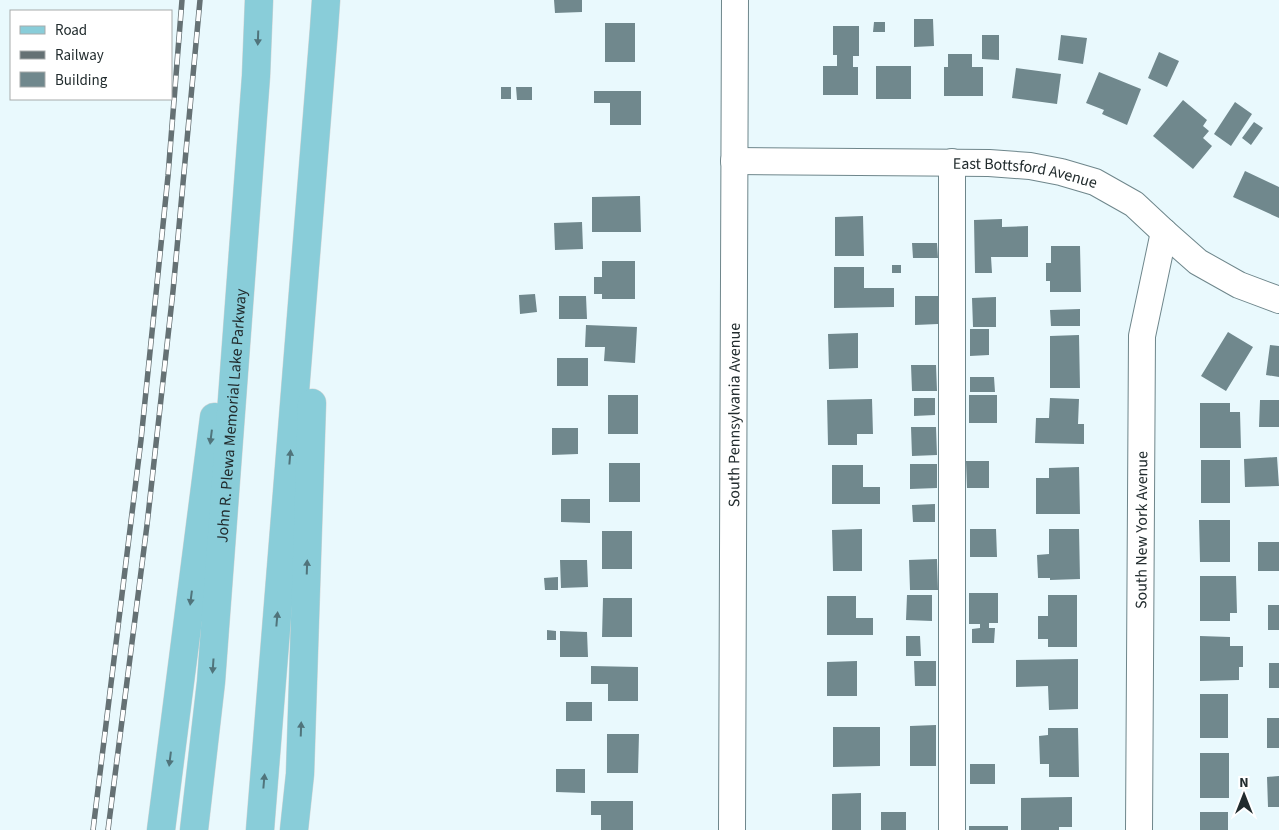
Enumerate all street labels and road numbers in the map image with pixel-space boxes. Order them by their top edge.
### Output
street label: East Bottsford Avenue [953,153,1100,194]
street label: John R. Plewa Memorial Lake Parkway [211,287,252,544]
street label: South Pennsylvania Avenue [723,323,746,507]
street label: South New York Avenue [1130,451,1153,609]

